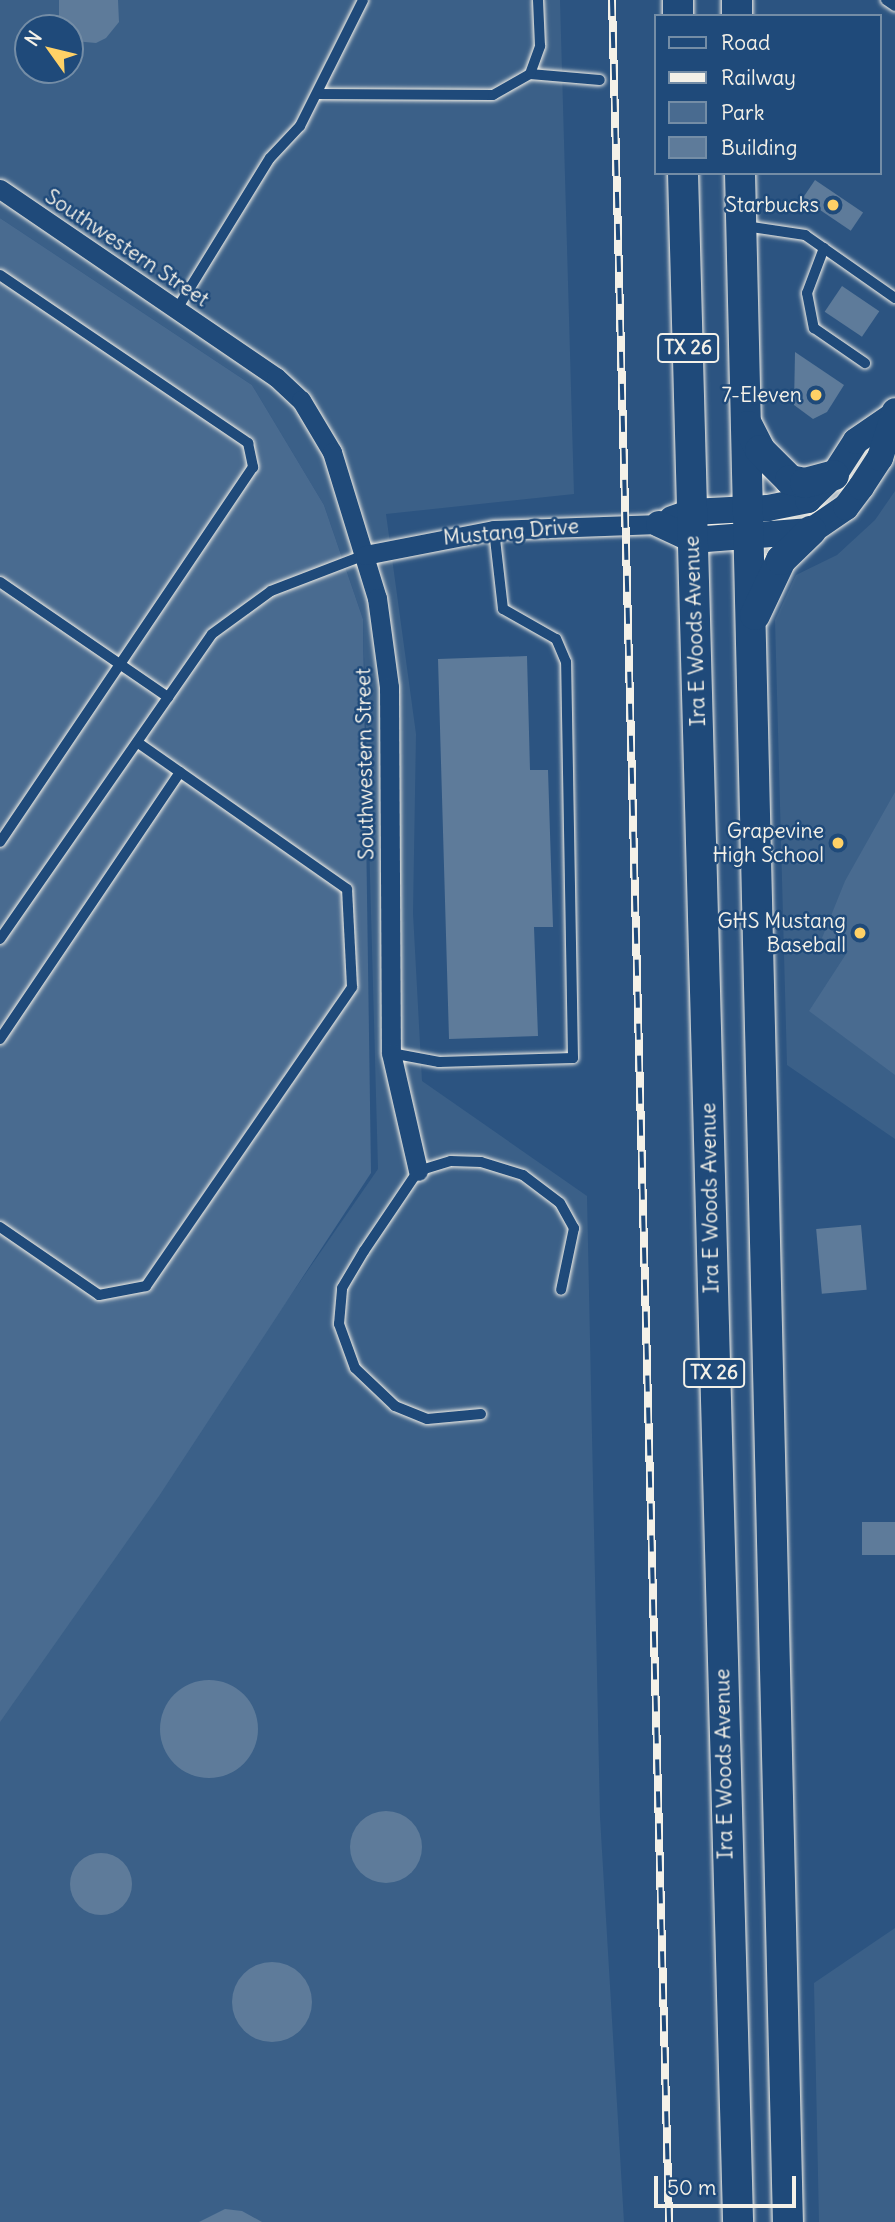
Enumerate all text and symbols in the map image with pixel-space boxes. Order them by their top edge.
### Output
north arrow [14,14,84,84]
legend [654,14,881,175]
text: N [20,26,47,51]
text: Road [721,29,770,56]
text: Railway [721,64,796,91]
text: Park [721,99,764,126]
text: Building [721,134,797,161]
street label: Southwestern Street [40,184,214,312]
place label: Starbucks [725,192,819,218]
marker: Starbucks [825,197,841,213]
road number: TX 26 [656,332,720,364]
place label: 7-Eleven [721,382,802,408]
marker: 7-Eleven [808,387,824,403]
street label: Mustang Drive [442,514,580,550]
street label: Ira E Woods Avenue [679,535,711,727]
street label: Southwestern Street [351,668,379,860]
place label: Grapevine High School [713,818,824,868]
marker: Grapevine High School [830,835,846,851]
place label: GHS Mustang Baseball [717,908,846,958]
marker: GHS Mustang Baseball [852,925,868,941]
street label: Ira E Woods Avenue [696,1102,724,1294]
road number: TX 26 [682,1358,746,1388]
street label: Ira E Woods Avenue [710,1668,738,1860]
scale bar [657,2162,799,2206]
text: 50 m [667,2174,716,2201]

